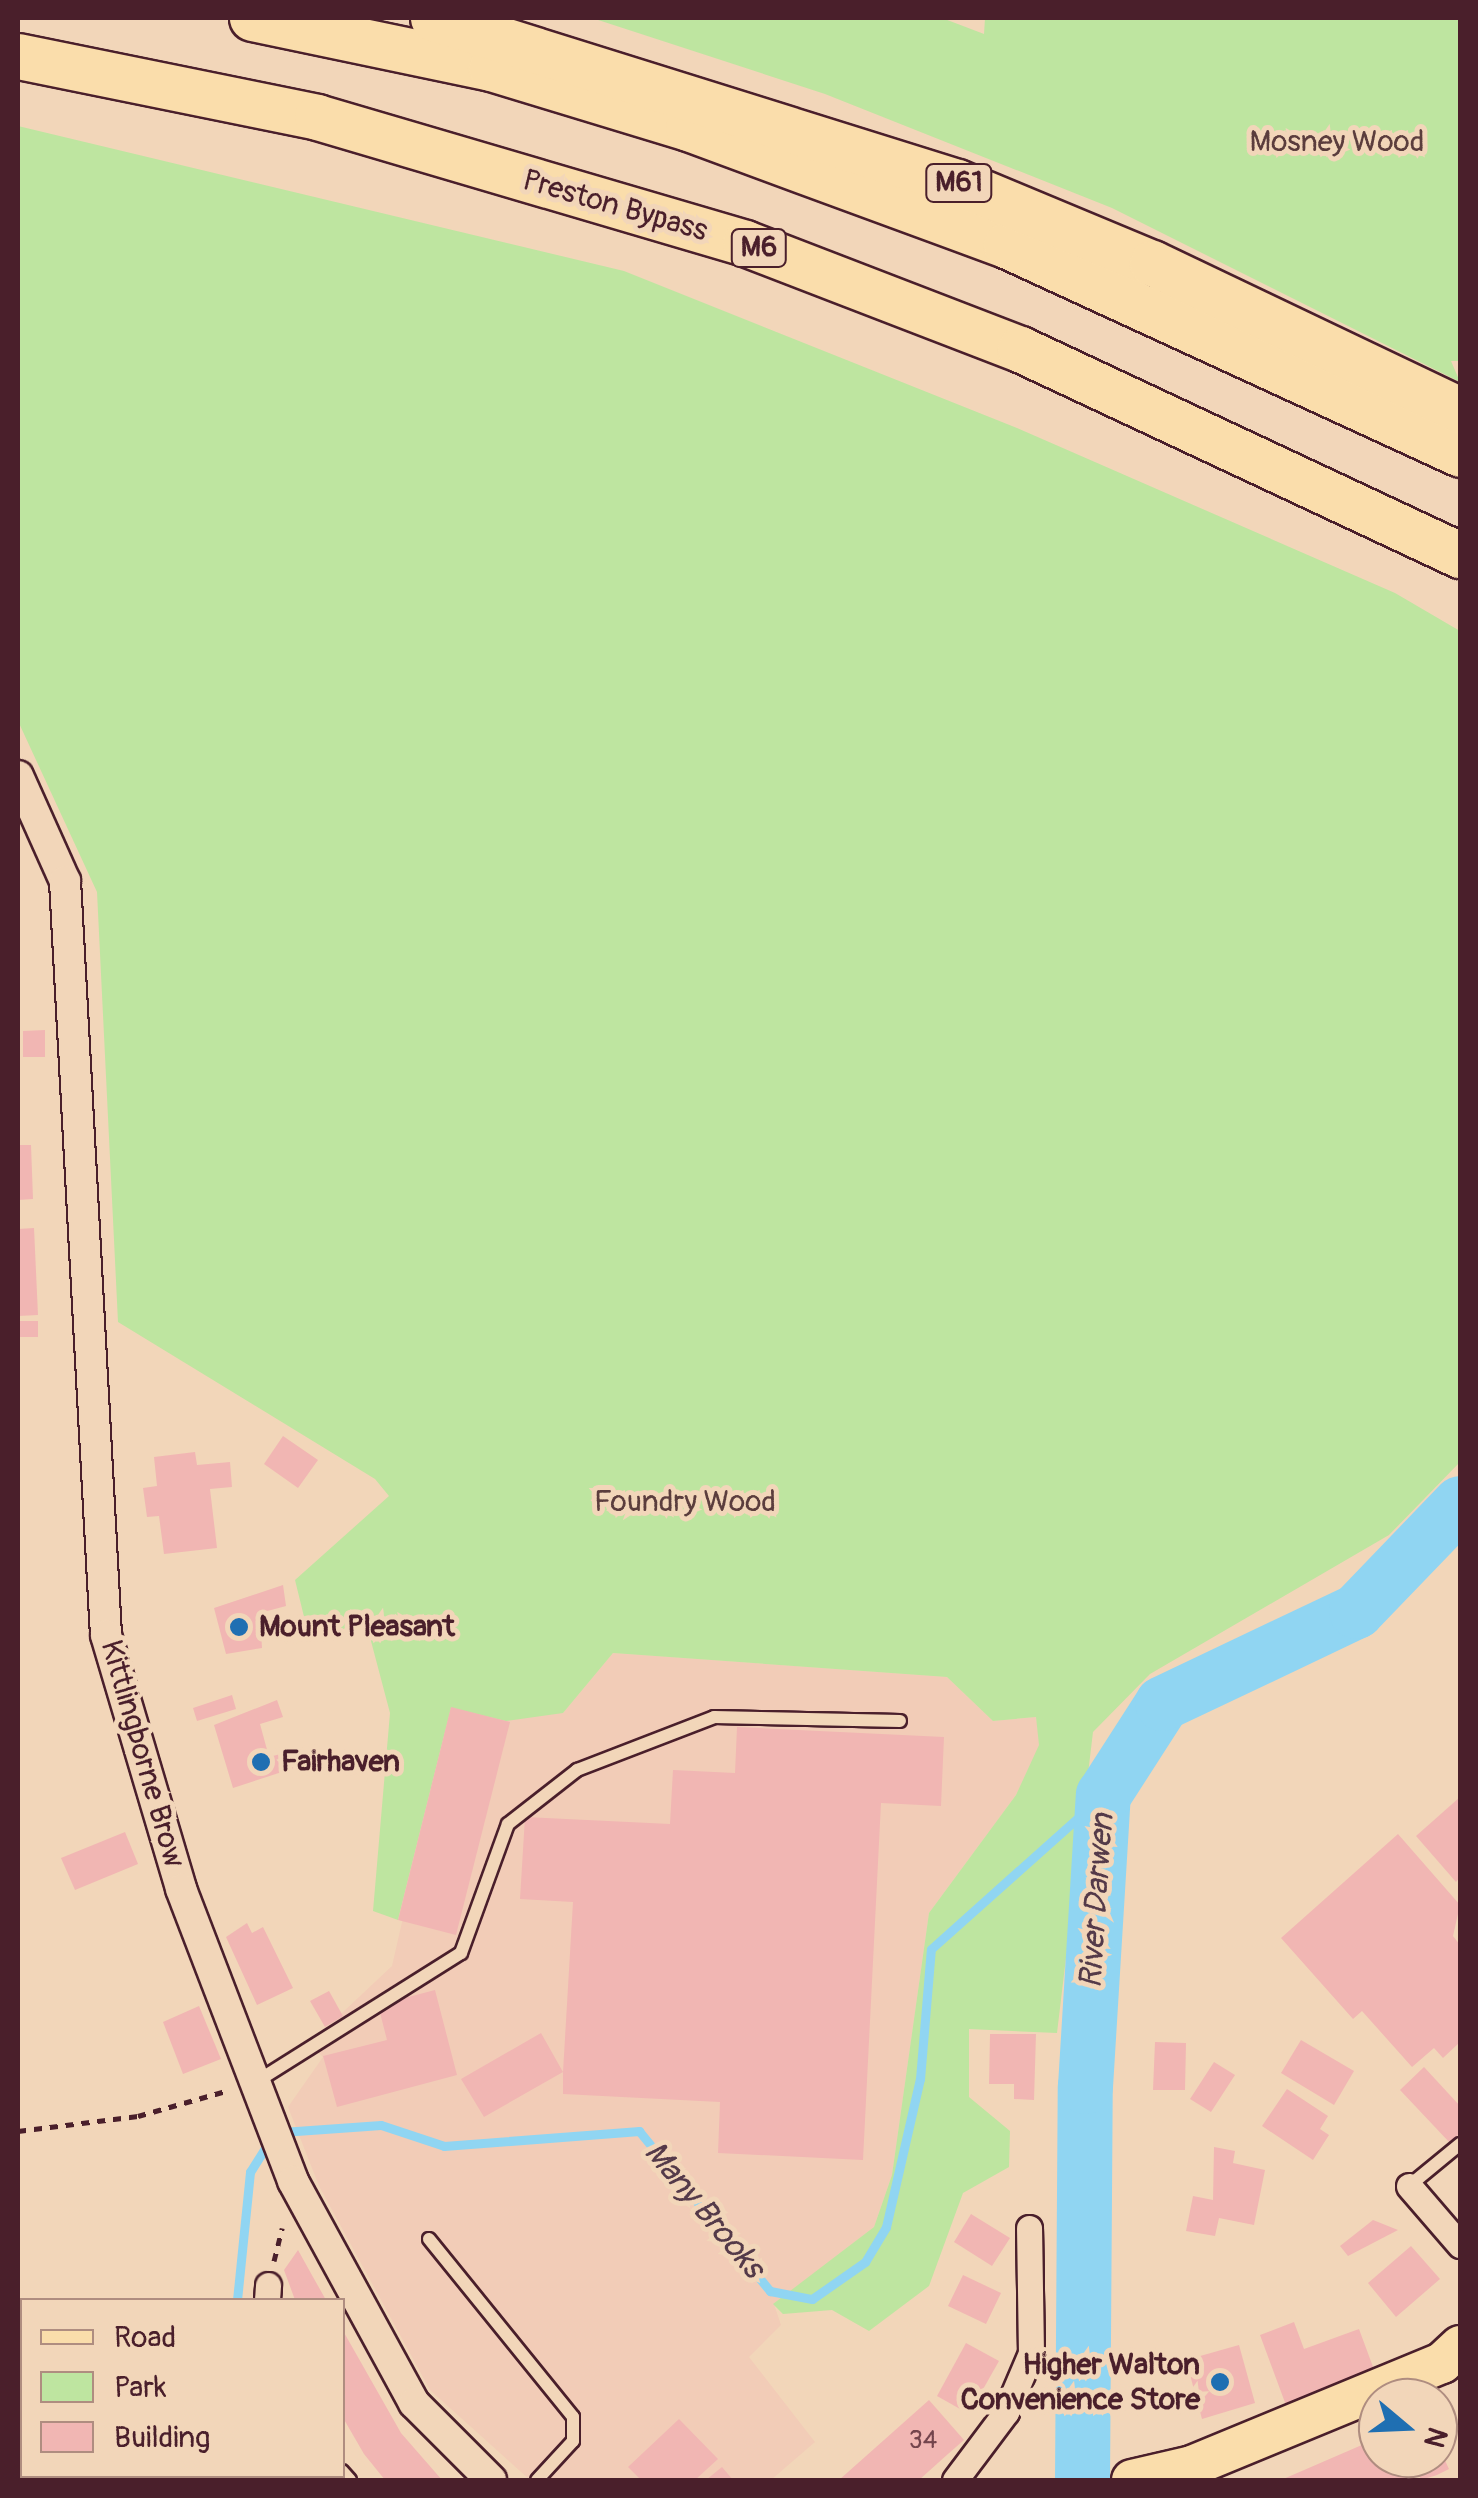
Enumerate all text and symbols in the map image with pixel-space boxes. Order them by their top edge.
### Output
park label: Mosney Wood [1250,124,1424,160]
road number: M61 [924,160,994,206]
street label: Preston Bypass [519,162,711,250]
road number: M6 [729,225,789,271]
park label: Foundry Wood [594,1484,776,1520]
place label: Mount Pleasant [259,1609,455,1645]
marker: Mount Pleasant [228,1616,250,1638]
street label: Kittlingborne Brow [92,1636,192,1872]
place label: Fairhaven [281,1744,400,1780]
marker: Fairhaven [250,1751,272,1773]
water label: River Darwen [1072,1812,1122,1990]
water label: Many Brooks [636,2134,772,2286]
legend [20,2298,345,2478]
text: Road [114,2319,176,2356]
place label: Higher Walton Convenience Store [960,2347,1200,2418]
text: Park [114,2369,167,2406]
marker: Higher Walton Convenience Store [1209,2371,1231,2393]
north arrow [1358,2378,1458,2478]
text: Building [114,2419,210,2456]
text: N [1415,2423,1455,2452]
house number: 34 [909,2426,937,2456]

